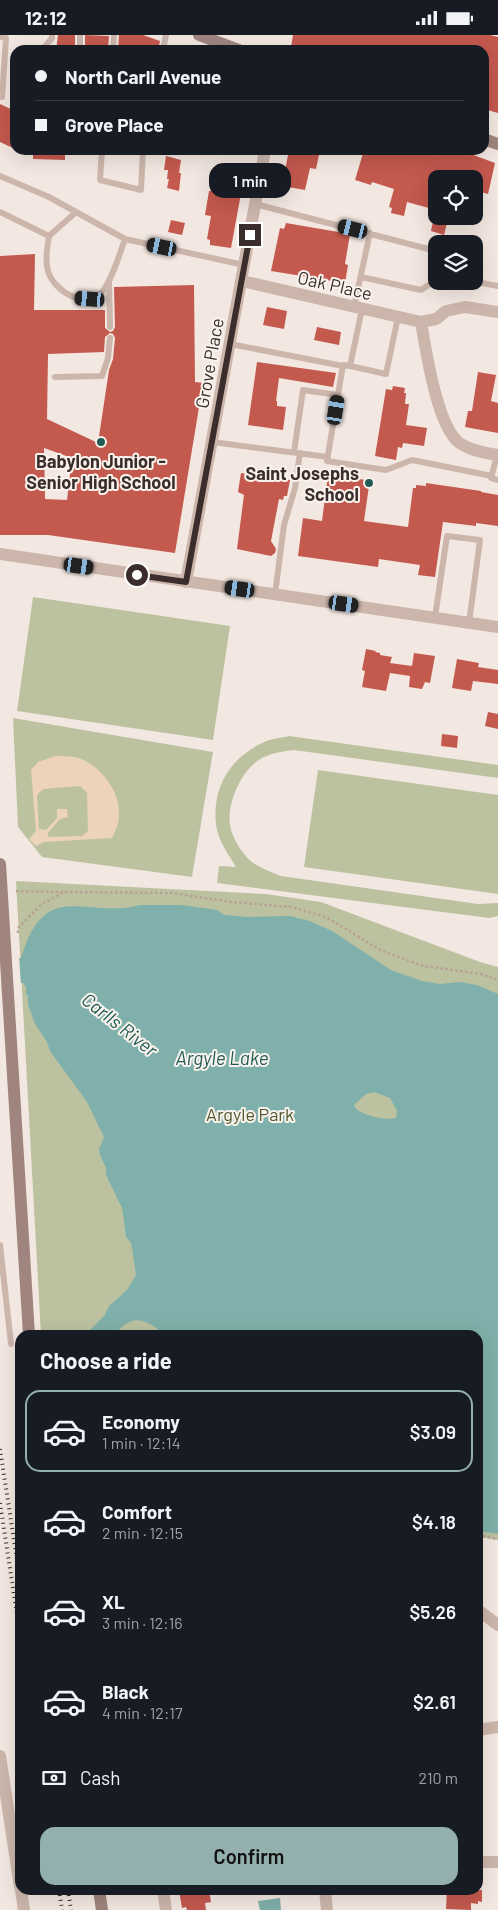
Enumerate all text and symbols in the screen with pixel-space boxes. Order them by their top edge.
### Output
text: 12:12 [25,6,67,29]
text: North Carll Avenue [65,65,221,88]
text: Grove Place [65,113,164,136]
callout: 1 min [209,163,291,197]
map controls [428,170,483,290]
button: locate [428,170,483,225]
text: 1 min [233,171,267,190]
car [336,218,369,240]
route end [239,224,261,246]
button: layers [428,235,483,290]
car [145,237,178,257]
street label: Oak Place [296,266,374,304]
car [74,290,105,308]
street label: Grove Place [190,316,228,410]
car [326,394,345,426]
marker: Babylon Junior - Senior High School [95,436,107,448]
place label: Babylon Junior - Senior High School [26,450,176,493]
place label: Saint Josephs School [246,462,359,505]
marker: Saint Josephs School [363,477,375,489]
car [63,556,94,576]
route start [126,564,148,586]
car [224,579,255,599]
car [328,594,359,614]
water label: Carlls River [78,987,163,1061]
water label: Argyle Lake [175,1046,269,1069]
park label: Argyle Park [206,1103,294,1125]
text: Choose a ride [40,1347,172,1373]
icon: car [42,1409,87,1454]
text: Economy [102,1410,180,1433]
text: $3.09 [410,1420,456,1443]
text: 1 min · 12:14 [102,1433,181,1452]
icon: car [42,1499,87,1544]
text: Comfort [102,1500,172,1523]
text: $4.18 [412,1510,456,1533]
text: 2 min · 12:15 [102,1523,183,1542]
icon: car [42,1589,87,1634]
text: XL [102,1590,125,1613]
text: $5.26 [409,1600,456,1623]
text: 3 min · 12:16 [102,1613,183,1632]
icon: car [42,1679,87,1724]
text: Black [102,1680,149,1703]
text: $2.61 [413,1690,456,1713]
text: 4 min · 12:17 [102,1703,182,1722]
icon: cash [40,1764,68,1792]
text: Cash [80,1766,121,1789]
text: 210 m [419,1768,458,1787]
button: Confirm [40,1827,458,1885]

